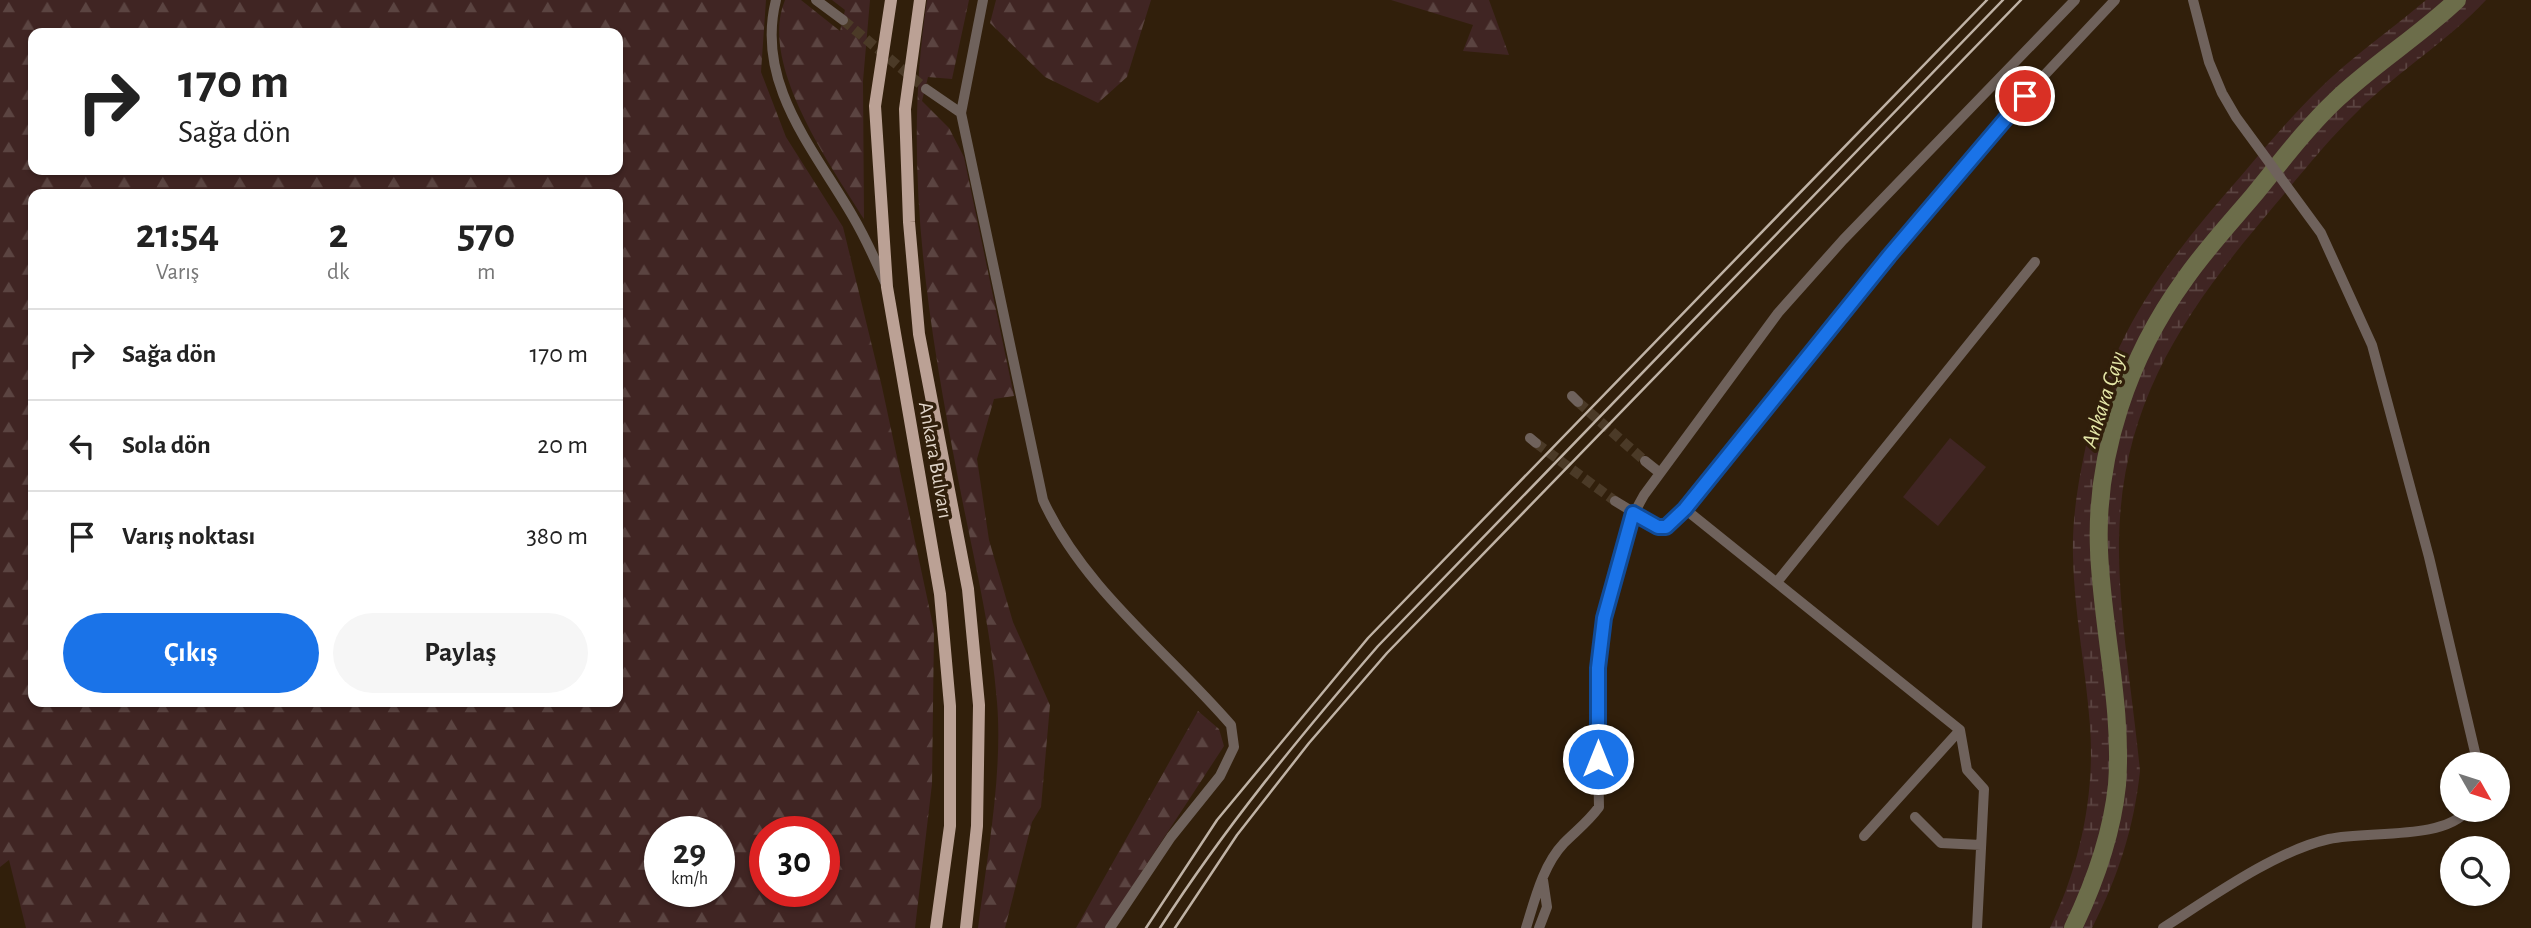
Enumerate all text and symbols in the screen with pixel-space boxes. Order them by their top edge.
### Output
icon: right [63,56,154,147]
text: 170 m [178,58,289,107]
pin [1995,66,2055,126]
icon: arrive [2006,77,2044,115]
text: Sağa dön [178,116,291,148]
text: 21:54 [136,213,219,255]
text: 2 [328,213,348,255]
text: 570 [457,213,515,255]
text: Varış [156,261,199,284]
text: dk [327,261,350,284]
text: m [477,261,495,284]
icon: right [63,336,101,374]
text: Sağa dön [122,341,216,367]
text: 170 m [529,341,588,367]
water label: Ankara Çayı [2078,348,2131,452]
street label: Ankara Bulvarı [915,400,956,520]
icon: left [63,427,101,465]
text: Sola dön [122,432,211,458]
text: 20 m [537,432,588,458]
icon: arrive [63,518,101,556]
text: Varış noktası [122,523,255,549]
text: 380 m [526,523,588,549]
button: Çıkış [63,613,319,693]
button: Paylaş [333,613,588,693]
position arrow [1561,722,1635,796]
north arrow [2440,752,2510,822]
map controls [2440,752,2510,906]
speed limit sign: 30 [749,816,840,907]
text: 29 [673,835,706,870]
button: search [2440,836,2510,906]
text: km/h [671,870,708,888]

